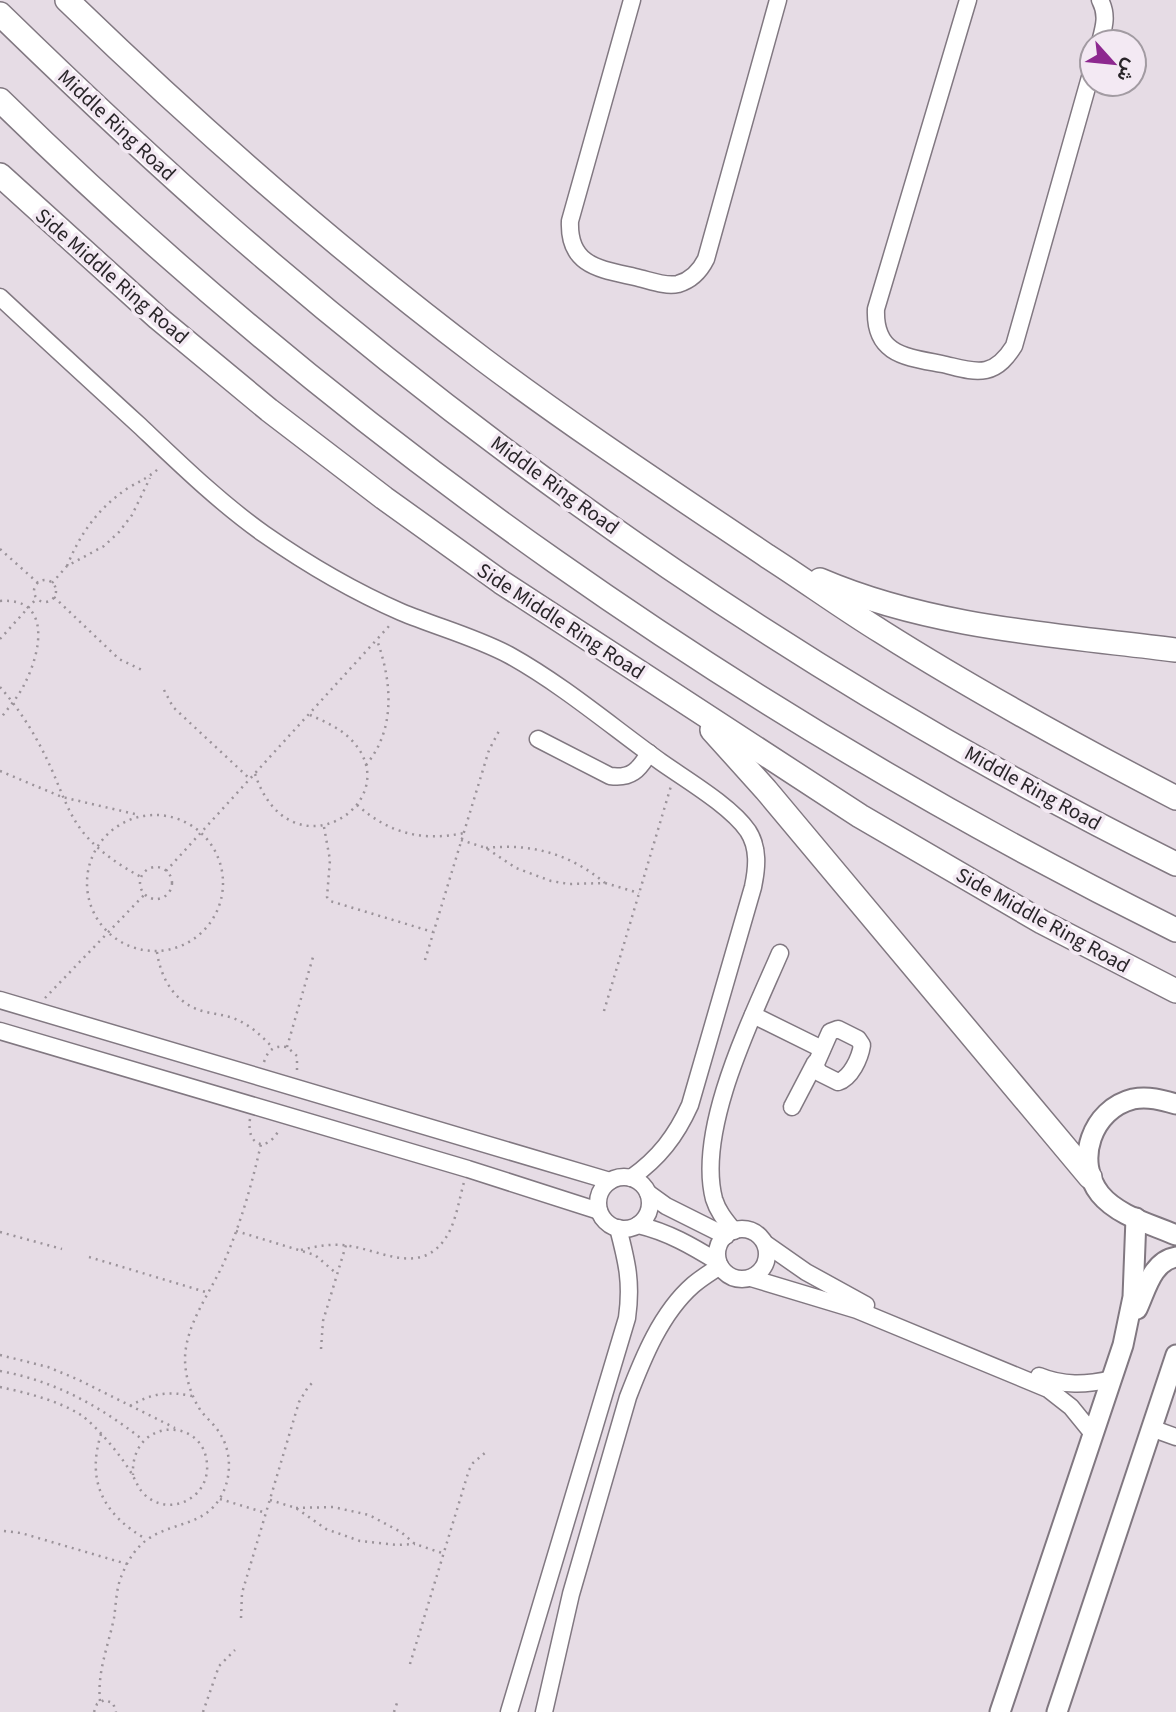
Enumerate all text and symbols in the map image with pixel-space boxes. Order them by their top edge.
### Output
north arrow [1078,28,1148,98]
text: ش [1110,54,1144,86]
street label: Middle Ring Road [51,62,183,188]
street label: Side Middle Ring Road [29,201,195,351]
street label: Middle Ring Road [485,428,625,542]
street label: Side Middle Ring Road [471,555,651,687]
street label: Middle Ring Road [959,738,1107,838]
street label: Side Middle Ring Road [951,860,1135,980]

